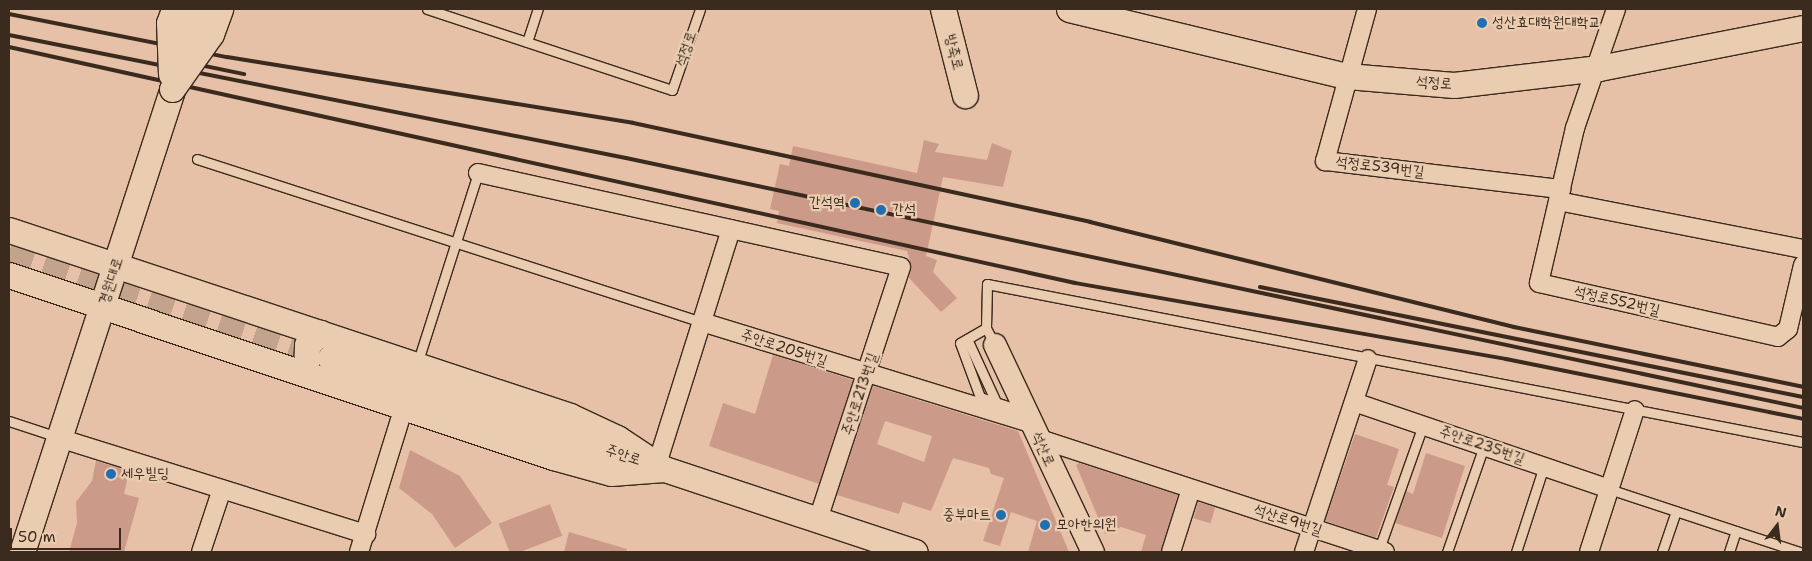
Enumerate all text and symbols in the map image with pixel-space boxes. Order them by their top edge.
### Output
place label: 성산효대학원대학교 [1492,14,1601,32]
marker: 성산효대학원대학교 [1476,17,1488,29]
street label: 석정로 [672,29,700,69]
street label: 방축로 [941,32,967,72]
street label: 석정로 [1415,73,1453,93]
street label: 석정로539번길 [1335,153,1425,181]
place label: 간석역 [809,194,845,212]
marker: 간석역 [849,197,861,209]
place label: 간석 [892,201,916,219]
marker: 간석 [874,203,888,217]
street label: 경원대로 [95,255,127,307]
street label: 석정로552번길 [1572,282,1662,320]
street label: 주안로205번길 [738,326,830,370]
street label: 주안로213번길 [838,350,882,438]
street label: 주안로235번길 [1437,422,1527,468]
street label: 석산로 [1027,429,1059,469]
street label: 주안로 [603,441,643,469]
place label: 세우빌딩 [121,465,169,483]
marker: 세우빌딩 [105,468,117,480]
street label: 석산로9번길 [1252,500,1324,540]
north arrow [1752,501,1802,551]
text: N [1773,501,1789,522]
place label: 중부마트 [943,506,991,524]
marker: 중부마트 [995,509,1007,521]
place label: 모아한의원 [1056,516,1116,534]
scale bar [12,518,124,550]
marker: 모아한의원 [1038,518,1052,532]
text: 50 m [18,527,56,547]

